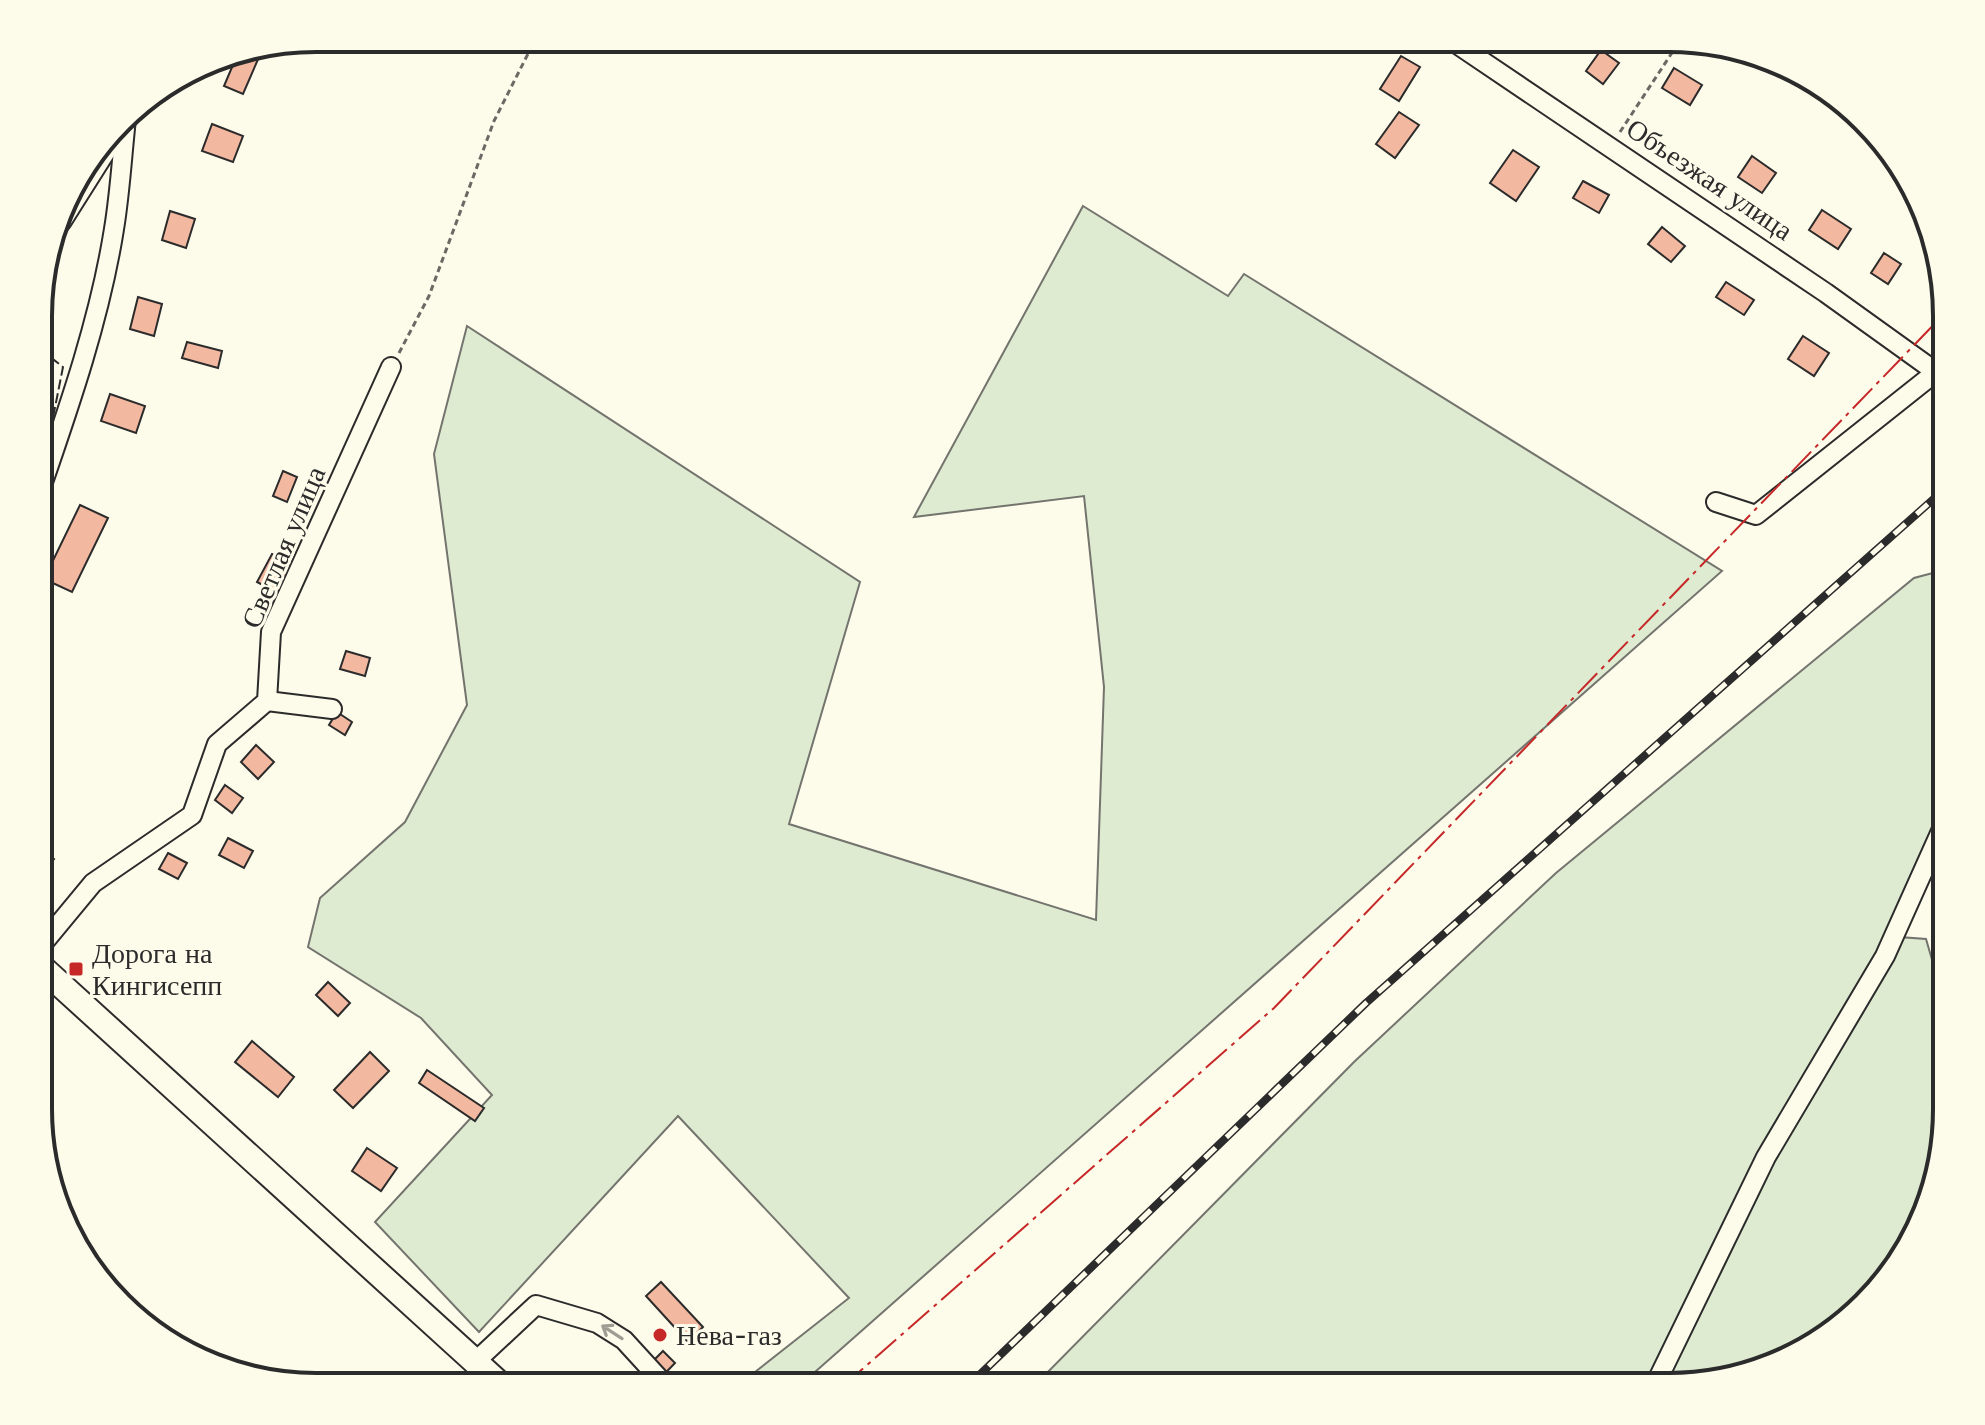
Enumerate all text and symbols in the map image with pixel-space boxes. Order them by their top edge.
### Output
street label: Объезжая улица [1620,111,1800,248]
street label: Светлая улица [234,461,333,633]
place label: Дорога на Кингисепп [92,936,222,1003]
marker: Дорога на Кингисепп [67,960,85,978]
place label: Нева-газ [676,1318,782,1353]
one-way arrow [601,1324,623,1341]
marker: Нева-газ [651,1326,669,1344]

